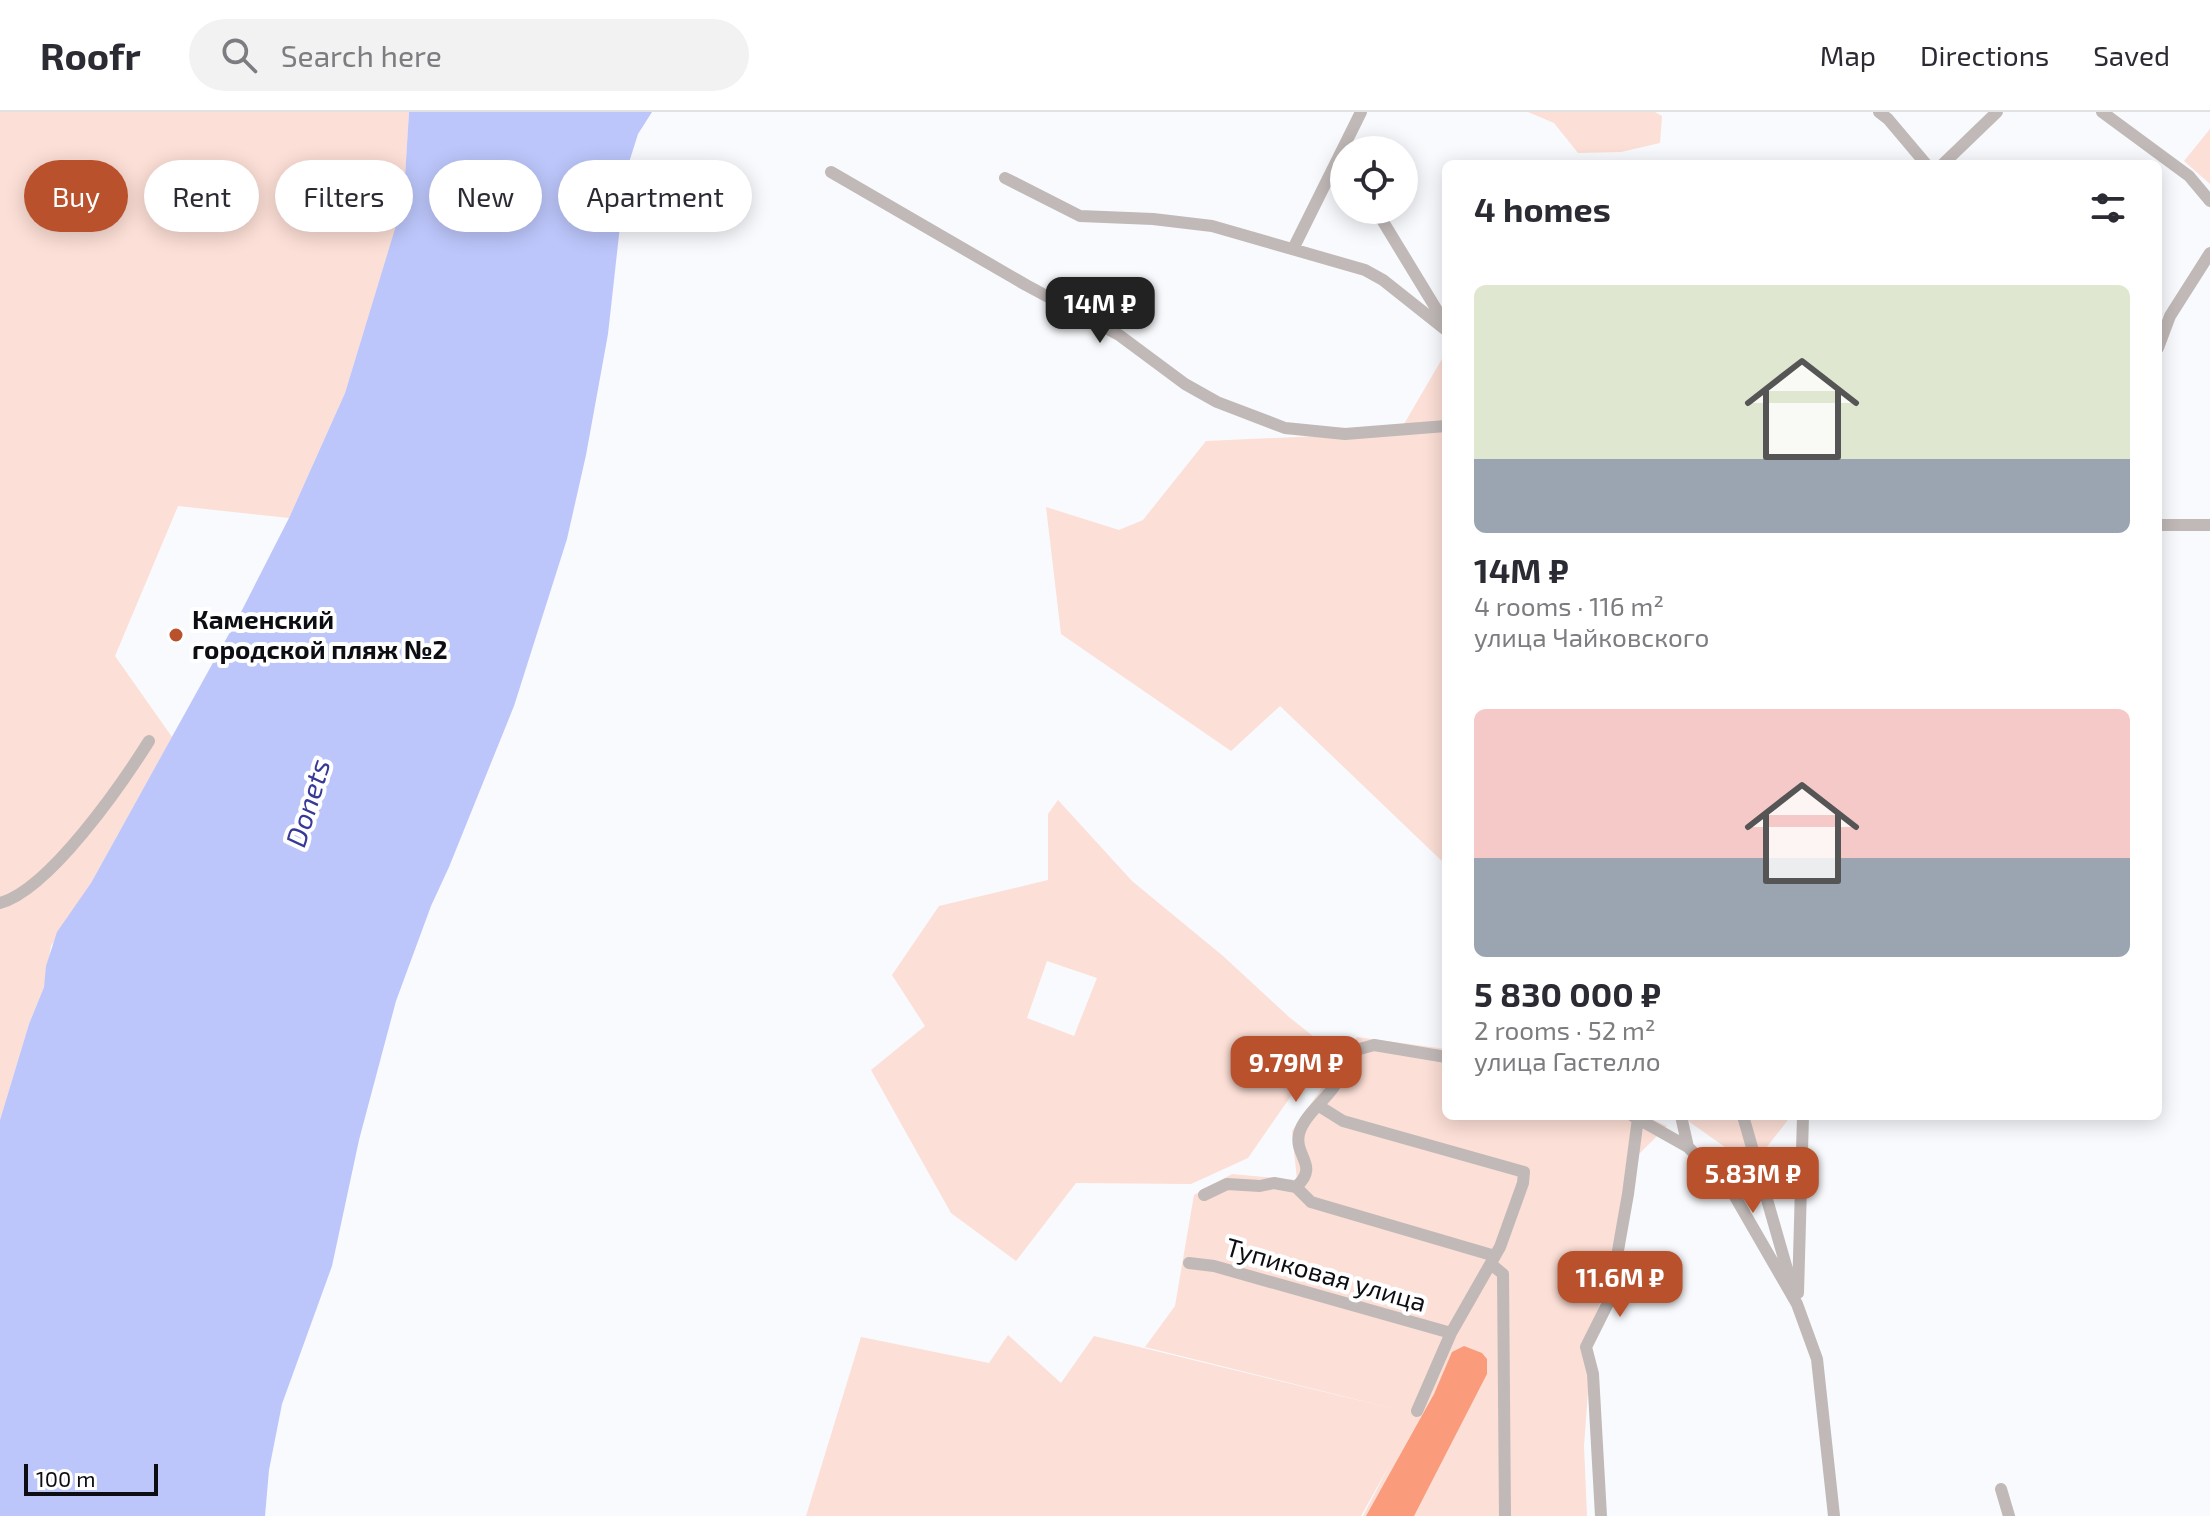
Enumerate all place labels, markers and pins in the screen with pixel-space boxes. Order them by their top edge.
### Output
pin: 14M ₽ [1044,277,1156,345]
place label: Каменский городской пляж №2 [192,603,448,664]
marker: Каменский городской пляж №2 [167,626,185,644]
pin: 9.79M ₽ [1222,1036,1370,1104]
pin: 5.83M ₽ [1679,1147,1827,1215]
pin: 11.6M ₽ [1546,1251,1694,1319]

